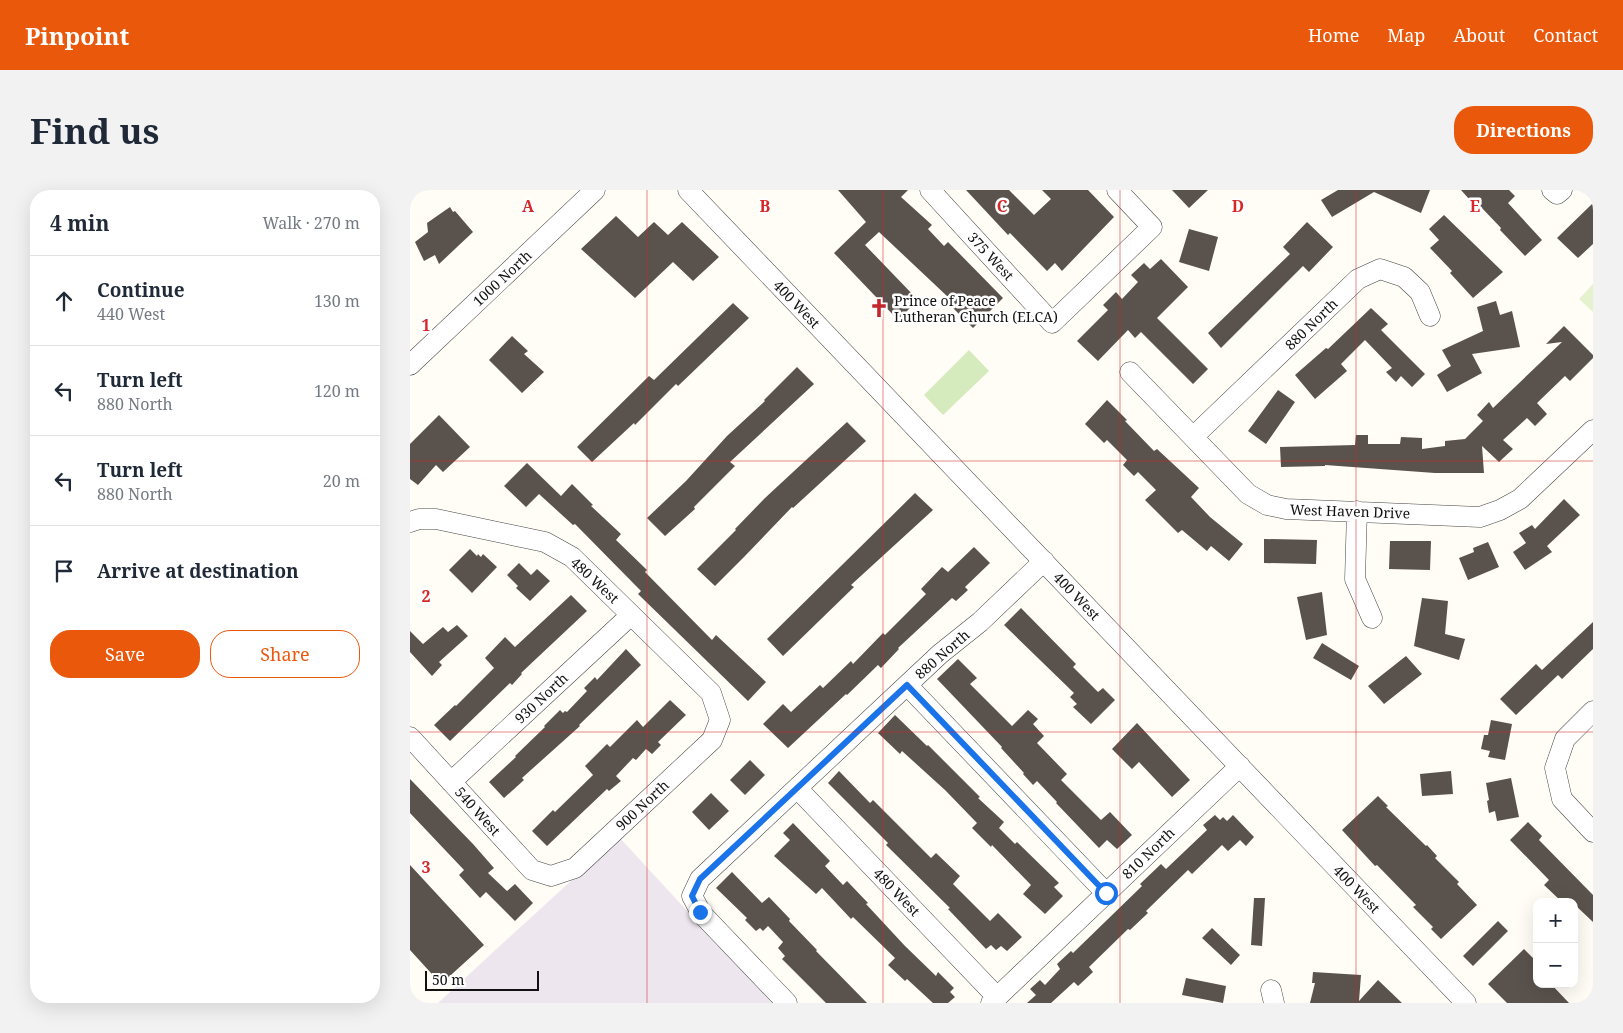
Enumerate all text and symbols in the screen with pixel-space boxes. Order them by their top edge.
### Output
text: Pinpoint [25,19,129,52]
text: Home [1308,23,1359,47]
text: Map [1387,23,1425,47]
text: About [1453,23,1505,47]
text: Contact [1533,23,1598,47]
button: Directions [1454,106,1593,154]
text: Find us [30,107,159,154]
text: A [522,195,535,217]
text: B [760,195,771,217]
text: C [997,195,1008,217]
text: D [1232,195,1244,217]
text: E [1470,195,1480,217]
text: 4 min [50,209,109,237]
text: Walk · 270 m [263,212,360,234]
street label: 375 West [964,228,1018,284]
street label: 1000 North [468,246,536,310]
street label: 400 West [769,276,825,332]
text: Continue [97,277,185,303]
icon: ahead [50,287,78,315]
text: 130 m [314,290,360,312]
place label: Prince of Peace Lutheran Church (ELCA) [894,291,1058,326]
street label: 880 North [1281,294,1342,354]
church icon: Prince of Peace Lutheran Church (ELCA) [868,297,890,319]
text: 440 West [97,303,165,325]
text: 1 [421,314,431,336]
text: Turn left [97,367,183,393]
icon: left [50,377,78,405]
text: 120 m [314,380,360,402]
text: 880 North [97,393,173,415]
text: Turn left [97,457,183,483]
icon: left [50,467,78,495]
text: 20 m [323,470,360,492]
text: 880 North [97,483,173,505]
street label: West Haven Drive [1290,499,1410,523]
street label: 480 West [567,553,623,607]
icon: arrive [50,557,78,585]
text: Arrive at destination [97,558,299,584]
street label: 400 West [1049,568,1105,624]
text: 2 [421,585,431,607]
street label: 880 North [911,625,973,683]
button: Save [50,630,200,678]
button: Share [210,630,360,678]
street label: 930 North [510,668,572,728]
street label: 900 North [611,775,673,835]
street label: 540 West [451,782,505,840]
street label: 810 North [1118,823,1179,883]
text: 3 [421,856,431,878]
street label: 400 West [1329,861,1385,917]
street label: 480 West [869,864,925,920]
route start [1095,882,1118,905]
map controls [1533,898,1578,988]
button: + [1533,898,1578,943]
route end [689,901,712,924]
button: − [1533,943,1578,988]
scale bar [425,968,539,991]
text: 50 m [432,970,465,989]

